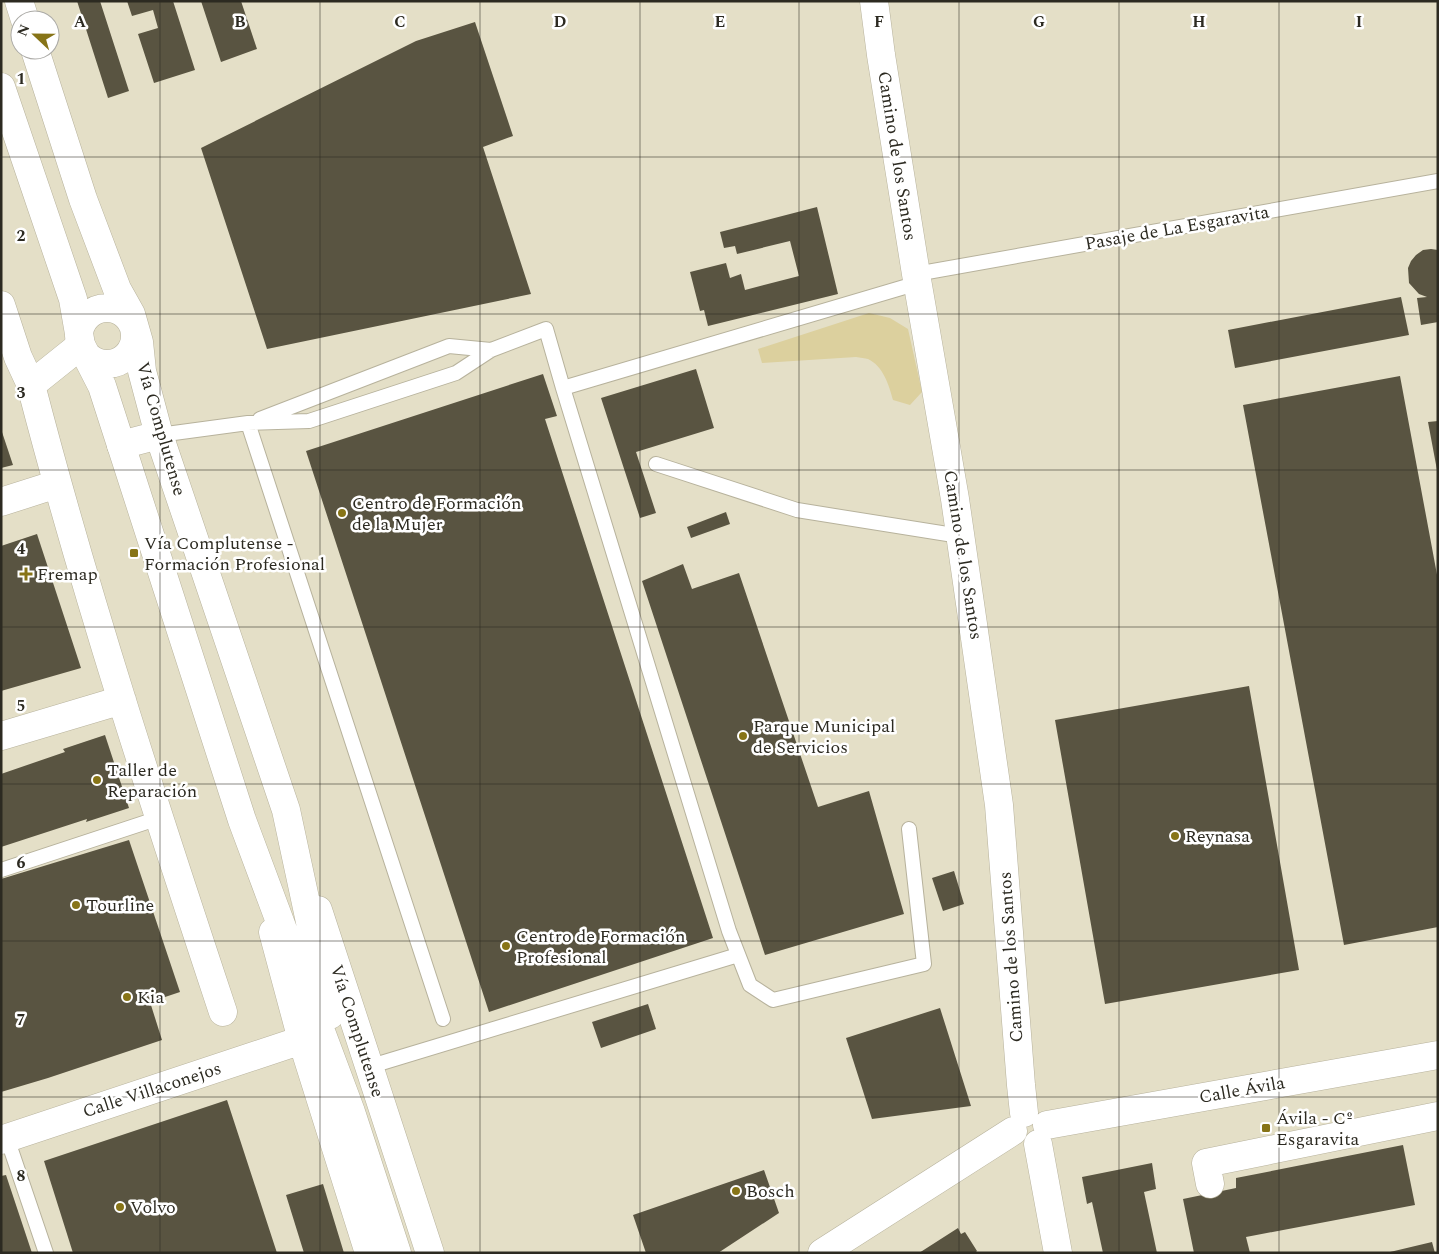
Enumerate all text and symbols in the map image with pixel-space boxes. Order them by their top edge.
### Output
north arrow [10,10,60,60]
text: A [74,10,87,34]
text: B [234,10,246,34]
text: C [394,10,406,34]
text: D [554,10,567,34]
text: E [715,10,725,34]
text: F [874,10,884,34]
text: G [1033,10,1045,34]
text: H [1192,10,1206,34]
text: I [1356,10,1362,34]
text: N [12,21,35,40]
text: 1 [17,67,25,91]
street label: Camino de los Santos [870,69,924,243]
street label: Pasaje de La Esgaravita [1083,198,1271,258]
text: 2 [17,224,26,248]
street label: Vía Complutense [129,359,193,499]
text: 3 [17,381,26,405]
street label: Camino de los Santos [936,468,990,642]
place label: Centro de Formación de la Mujer [352,490,521,538]
marker: Centro de Formación de la Mujer [336,507,348,519]
place label: Vía Complutense - Formación Profesional [144,530,325,578]
text: 4 [17,537,26,561]
marker: Vía Complutense - Formación Profesional [128,547,140,559]
place label: Fremap [37,561,98,588]
marker: Fremap [19,567,33,581]
text: 5 [17,694,25,718]
place label: Parque Municipal de Servicios [753,713,895,761]
marker: Parque Municipal de Servicios [737,730,749,742]
place label: Taller de Reparación [107,757,197,805]
marker: Taller de Reparación [91,774,103,786]
place label: Reynasa [1185,823,1250,850]
marker: Reynasa [1169,830,1181,842]
text: 6 [17,851,26,875]
street label: Camino de los Santos [992,871,1030,1043]
place label: Tourline [86,892,154,919]
marker: Tourline [70,899,82,911]
place label: Centro de Formación Profesional [516,923,685,971]
marker: Centro de Formación Profesional [500,940,512,952]
street label: Vía Complutense [323,961,391,1101]
place label: Kia [137,984,164,1011]
marker: Kia [121,991,133,1003]
text: 7 [17,1008,26,1032]
street label: Calle Villaconejos [79,1055,225,1125]
street label: Calle Ávila [1197,1069,1287,1111]
place label: Ávila - Cº Esgaravita [1276,1105,1360,1153]
marker: Ávila - Cº Esgaravita [1260,1122,1272,1134]
text: 8 [17,1164,26,1188]
place label: Bosch [746,1178,795,1205]
marker: Bosch [730,1185,742,1197]
place label: Volvo [130,1194,176,1221]
marker: Volvo [114,1201,126,1213]

